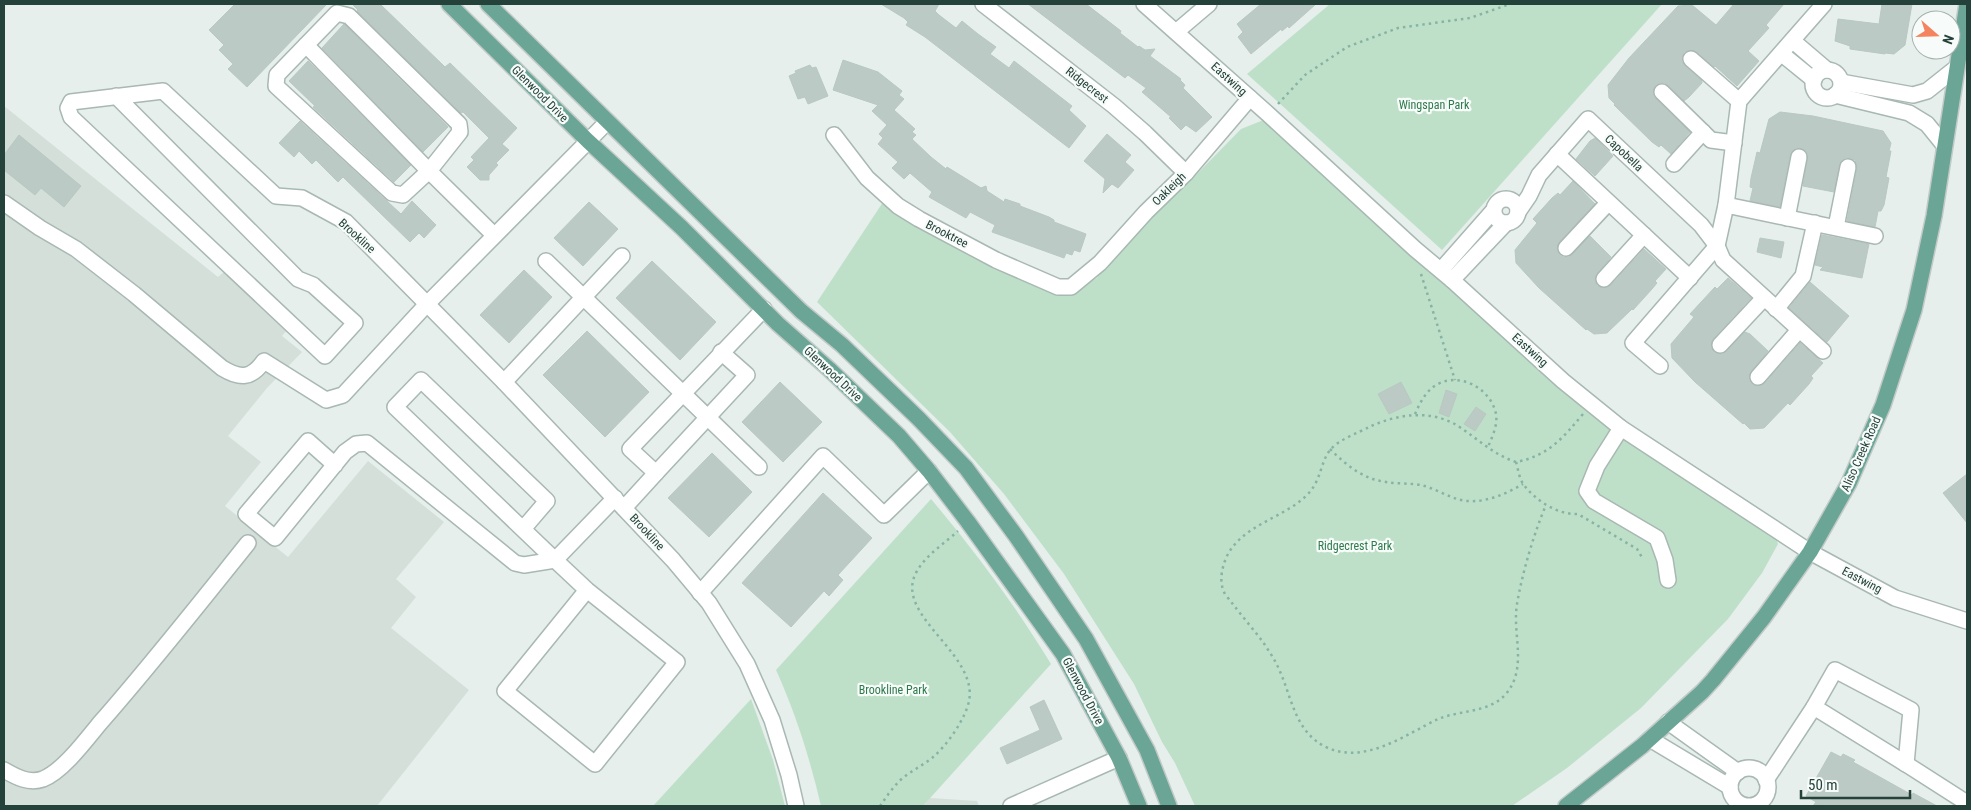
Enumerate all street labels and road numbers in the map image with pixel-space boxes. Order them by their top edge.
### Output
street label: Eastwing [1208,59,1250,99]
street label: Glenwood Drive [509,63,571,125]
street label: Ridgecrest [1063,64,1112,106]
street label: Capobella [1602,132,1646,174]
street label: Oakleigh [1149,170,1189,208]
street label: Brookline [336,216,378,256]
street label: Brooktree [923,217,971,251]
street label: Eastwing [1509,330,1551,370]
street label: Glenwood Drive [801,344,865,405]
street label: Aliso Creek Road [1838,414,1884,494]
street label: Brookline [627,511,668,553]
street label: Eastwing [1840,564,1884,596]
street label: Glenwood Drive [1060,655,1107,727]

